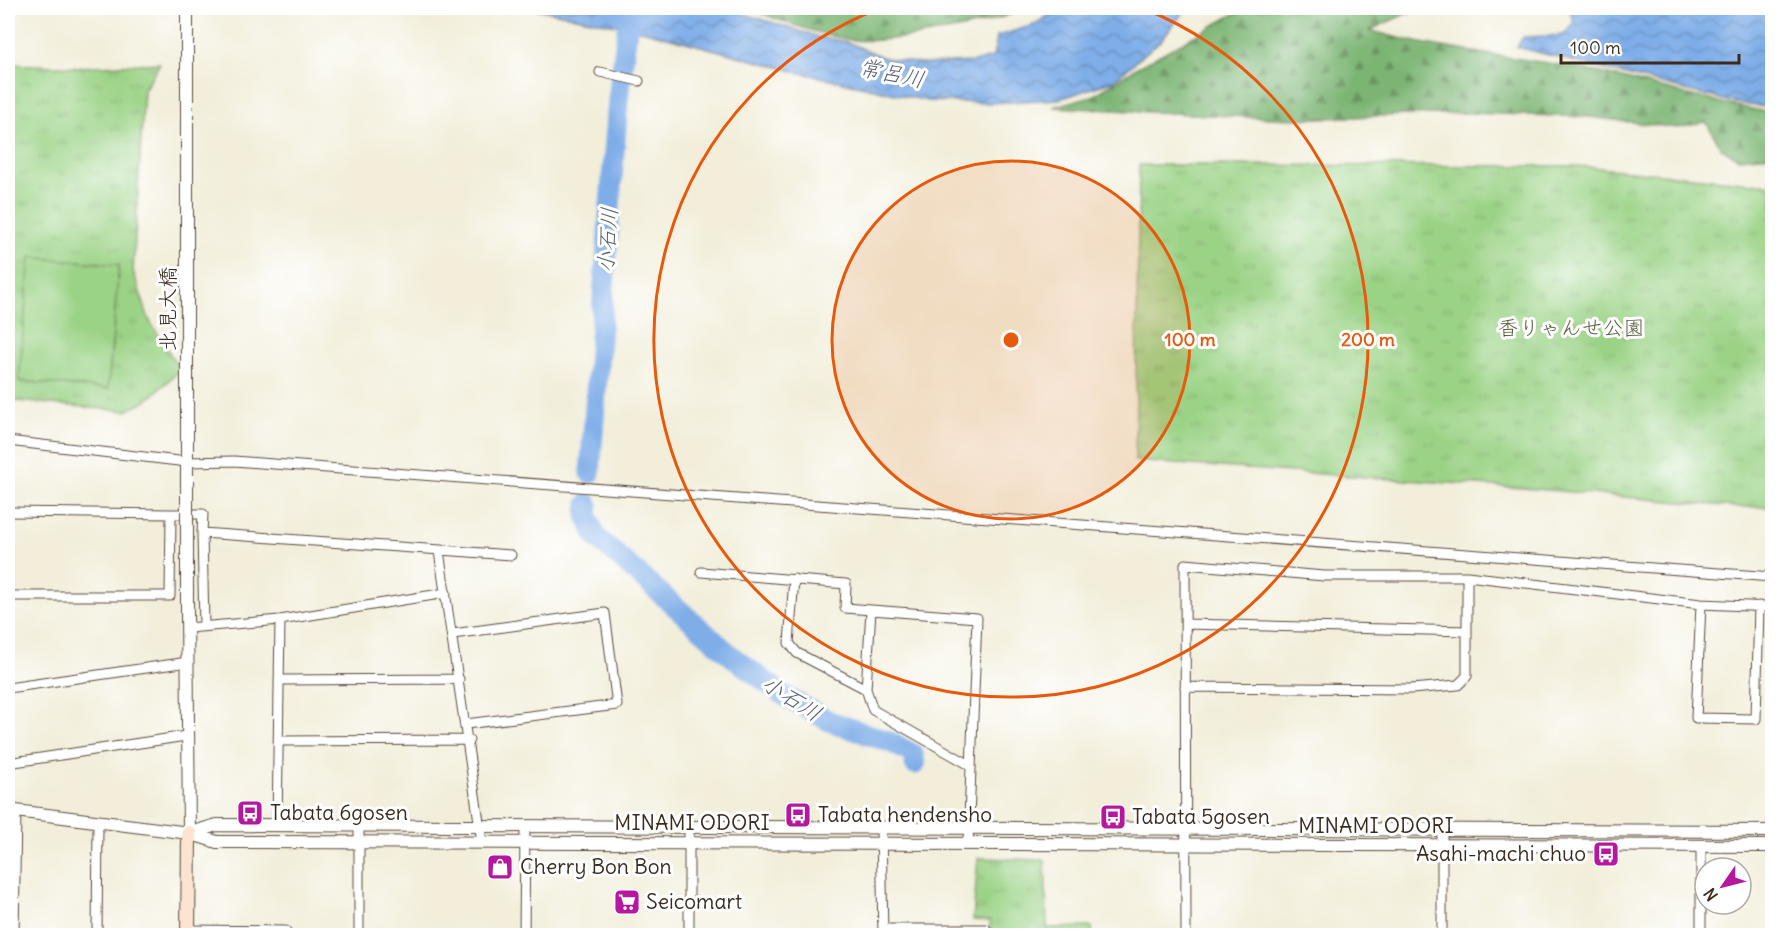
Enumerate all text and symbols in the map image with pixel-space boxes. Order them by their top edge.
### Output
scale bar [1561,27,1740,65]
text: 100 m [1570,36,1621,59]
water label: 常呂川 [857,52,927,94]
water label: 小石川 [591,206,623,274]
street label: 北見大橋 [154,267,181,351]
park label: 香りゃんせ公園 [1498,314,1645,341]
text: 100 m [1165,328,1216,351]
text: 200 m [1341,328,1395,351]
centre of rings [1001,330,1021,350]
water label: 小石川 [757,669,827,727]
bus stop icon: Tabata 6gosen [235,798,265,828]
place label: Tabata 6gosen [270,799,408,826]
bus stop icon: Tabata hendensho [783,800,813,830]
place label: Tabata hendensho [818,801,992,828]
bus stop icon: Tabata 5gosen [1098,802,1128,832]
place label: Tabata 5gosen [1132,803,1270,830]
street label: MINAMI ODORI [614,809,770,836]
street label: MINAMI ODORI [1298,812,1454,839]
bus stop icon: Asahi-machi chuo [1591,839,1621,869]
place label: Asahi-machi chuo [1416,840,1586,867]
shop icon: Cherry Bon Bon [485,852,515,882]
place label: Cherry Bon Bon [520,853,672,880]
north arrow [1693,856,1753,916]
text: N [1699,884,1722,905]
supermarket icon: Seicomart [612,887,642,917]
place label: Seicomart [646,888,742,915]

